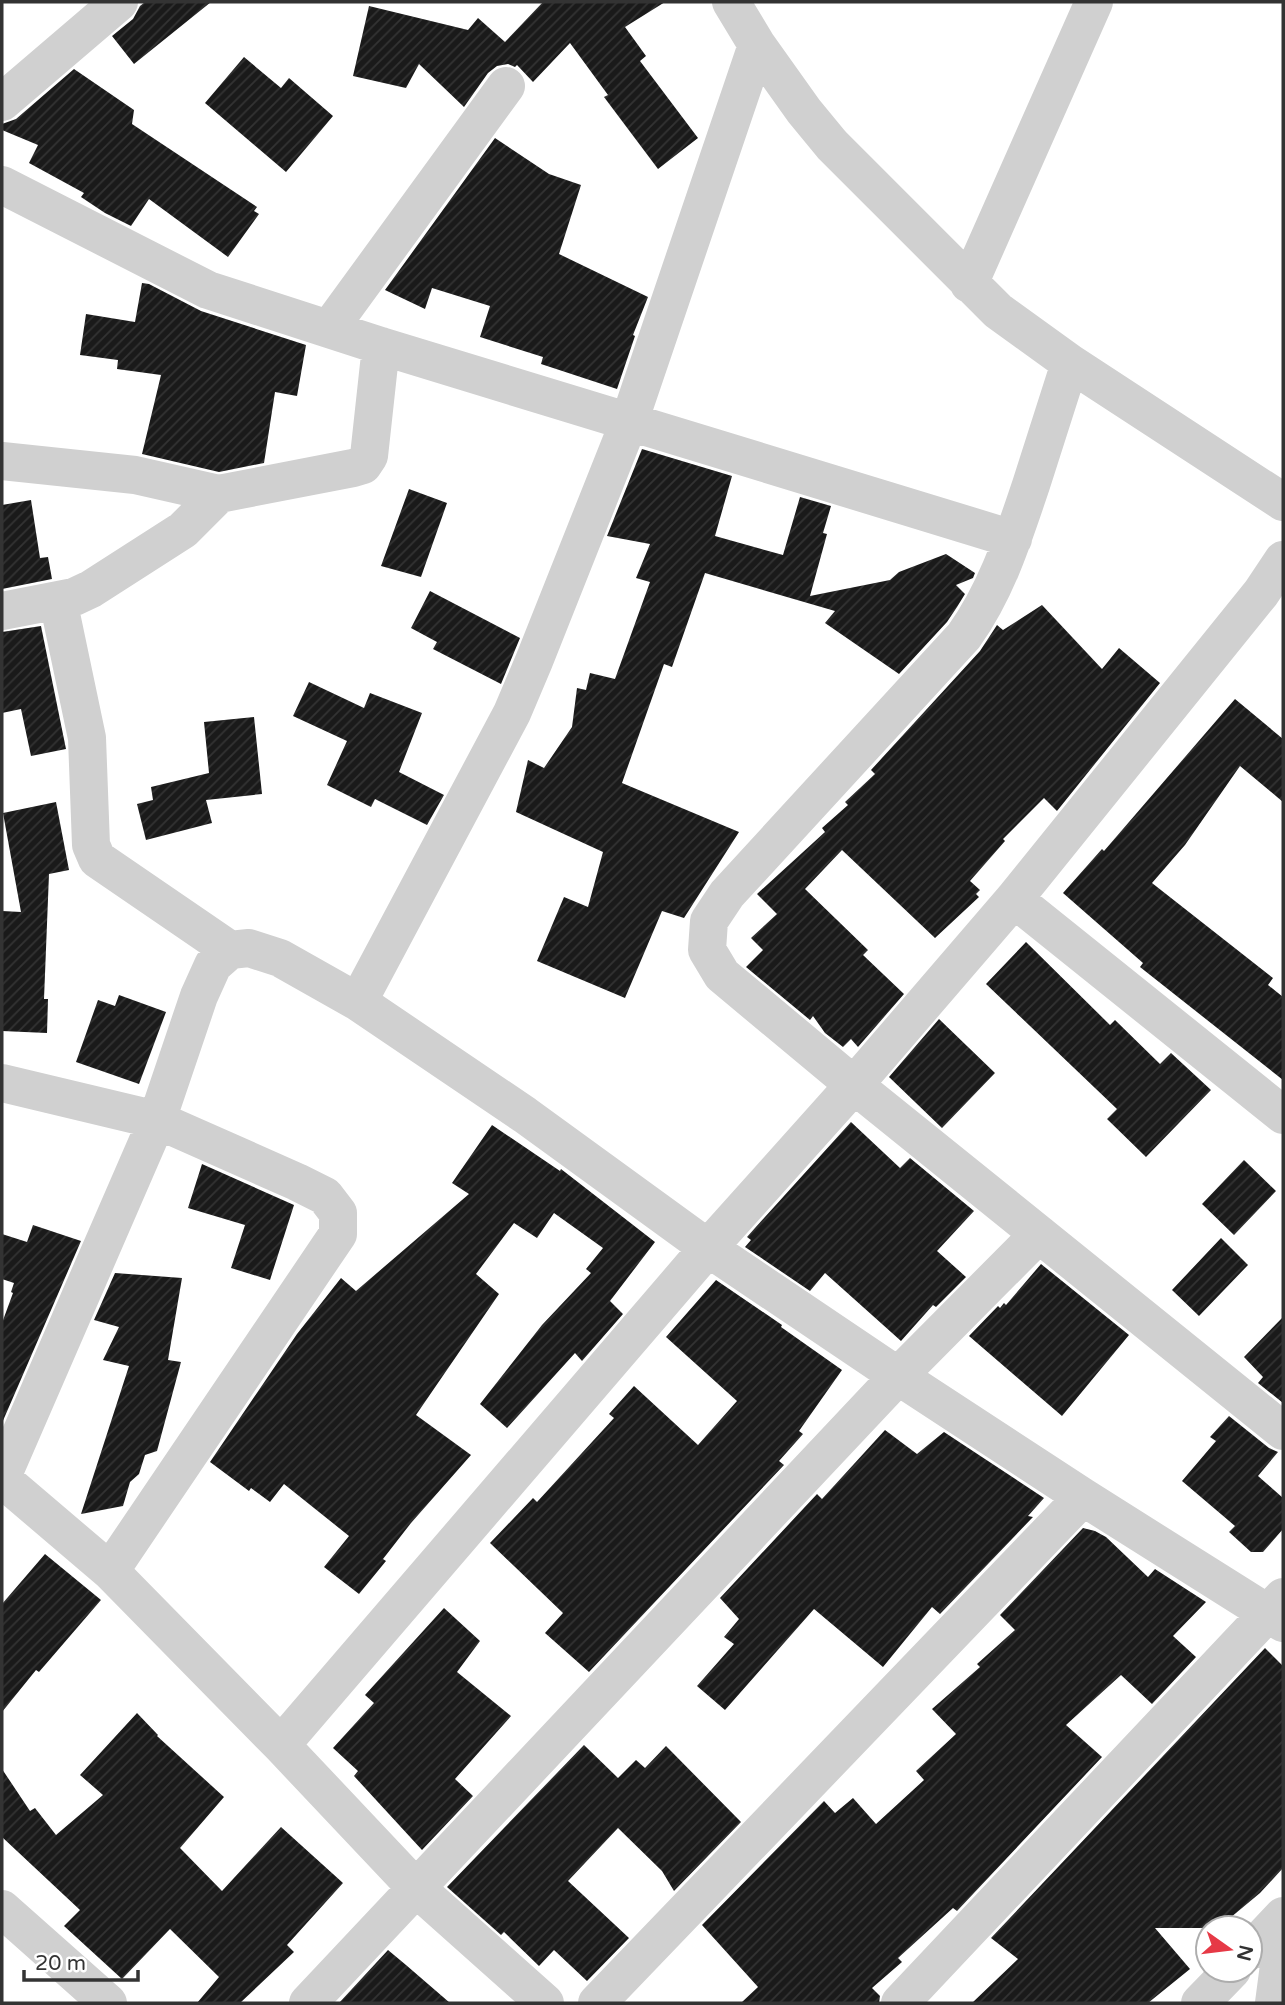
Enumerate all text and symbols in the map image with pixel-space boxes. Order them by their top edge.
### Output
north arrow [1194,1914,1264,1984]
scale bar [24,1938,138,1982]
text: N [1232,1943,1257,1963]
text: 20 m [35,1951,86,1976]

